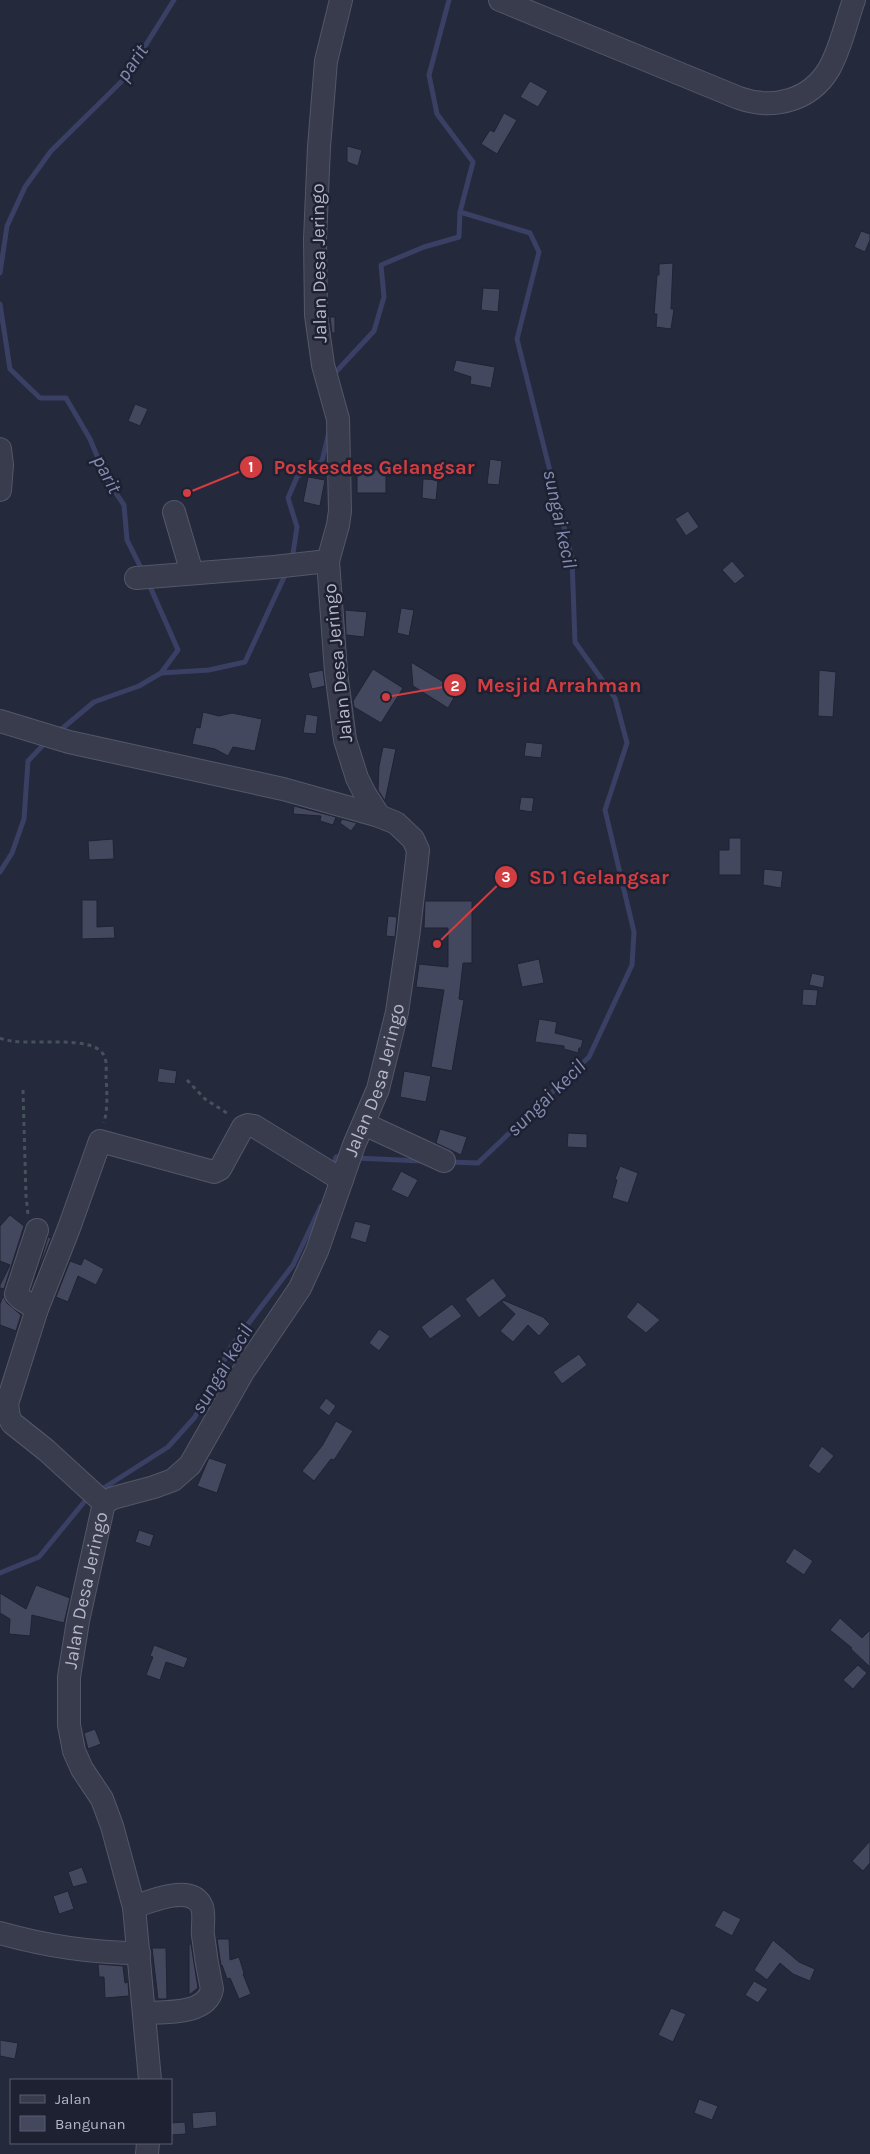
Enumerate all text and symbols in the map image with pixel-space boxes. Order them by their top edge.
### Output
water label: parit [111,40,153,86]
street label: Jalan Desa Jeringo [307,183,331,343]
callout: Poskesdes Gelangsar [238,449,484,484]
water label: parit [88,451,126,497]
text: Poskesdes Gelangsar [273,456,475,479]
text: 1 [248,458,254,476]
water label: sungai kecil [538,468,582,570]
street label: Jalan Desa Jeringo [319,582,357,744]
callout: Mesjid Arrahman [442,668,652,703]
text: Mesjid Arrahman [477,674,641,697]
text: 2 [450,677,460,695]
callout: SD 1 Gelangsar [494,859,679,894]
text: SD 1 Gelangsar [529,866,669,889]
text: 3 [501,868,511,886]
street label: Jalan Desa Jeringo [340,1002,409,1159]
water label: sungai kecil [502,1055,590,1141]
water label: sungai kecil [186,1320,258,1418]
street label: Jalan Desa Jeringo [59,1510,113,1670]
legend [10,2079,172,2144]
text: Jalan [55,2090,91,2108]
text: Bangunan [55,2115,126,2133]

